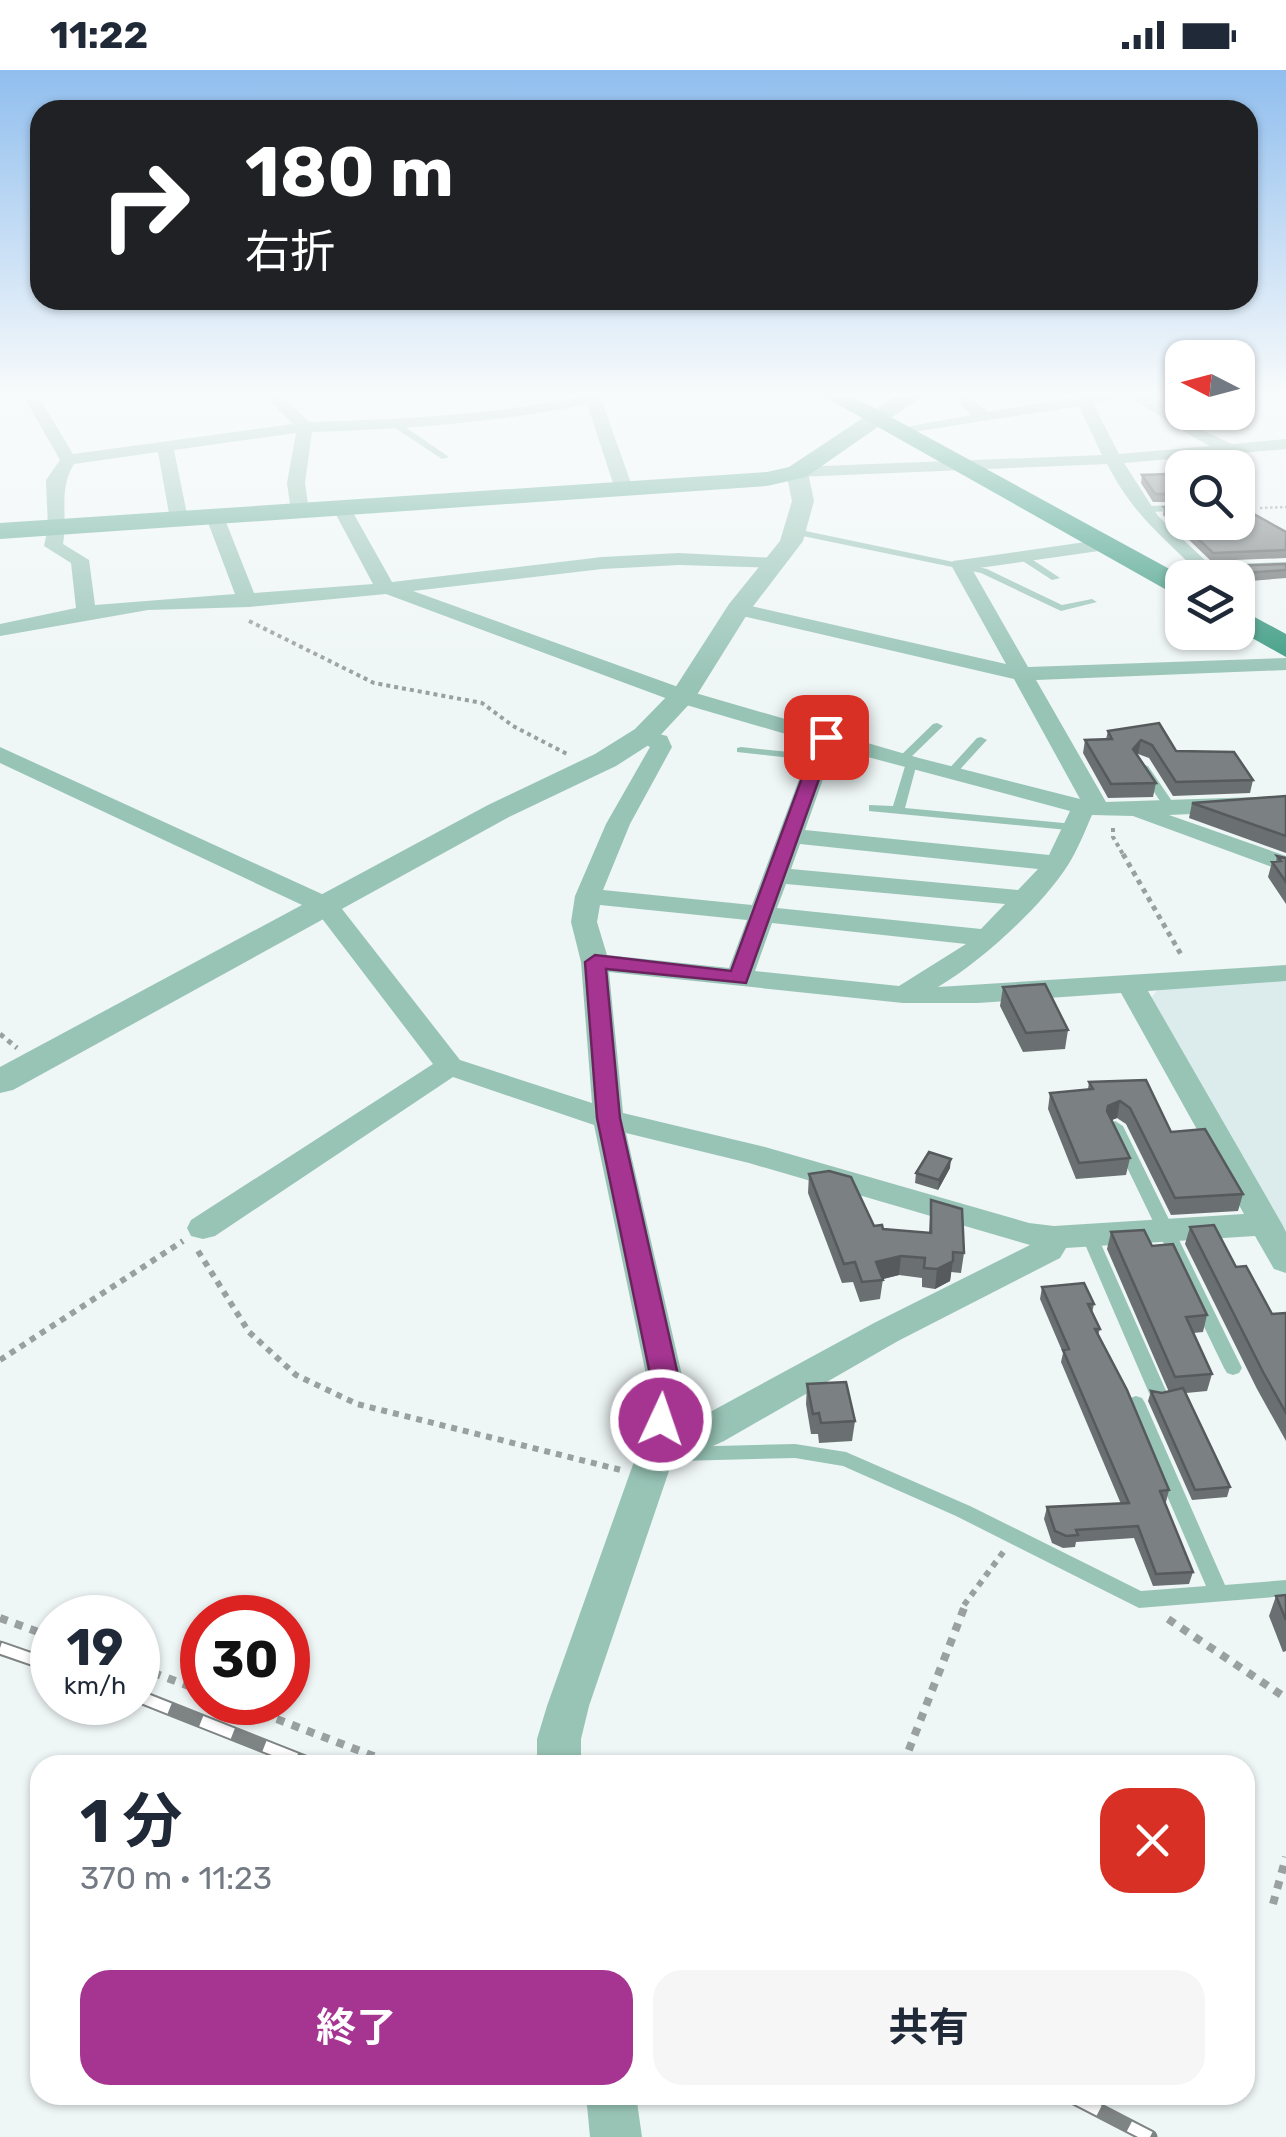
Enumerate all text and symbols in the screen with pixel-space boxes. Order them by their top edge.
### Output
text: 11:22 [50,12,148,58]
text: 180 m [245,131,454,214]
icon: right [80,140,210,270]
text: 右折 [245,225,335,278]
north arrow [1165,340,1255,430]
map controls [1165,340,1255,650]
button: search [1165,450,1255,540]
button: layers [1165,560,1255,650]
pin [784,695,869,780]
icon: arrive [799,710,854,765]
position arrow [609,1368,713,1472]
speed limit sign: 30 [180,1595,310,1725]
text: 19 [67,1618,123,1678]
text: km/h [64,1671,126,1700]
text: 1 分 [80,1786,183,1857]
button: close [1100,1788,1205,1893]
text: 370 m · 11:23 [80,1859,272,1897]
button: 終了 [80,1970,633,2085]
button: 共有 [653,1970,1205,2085]

